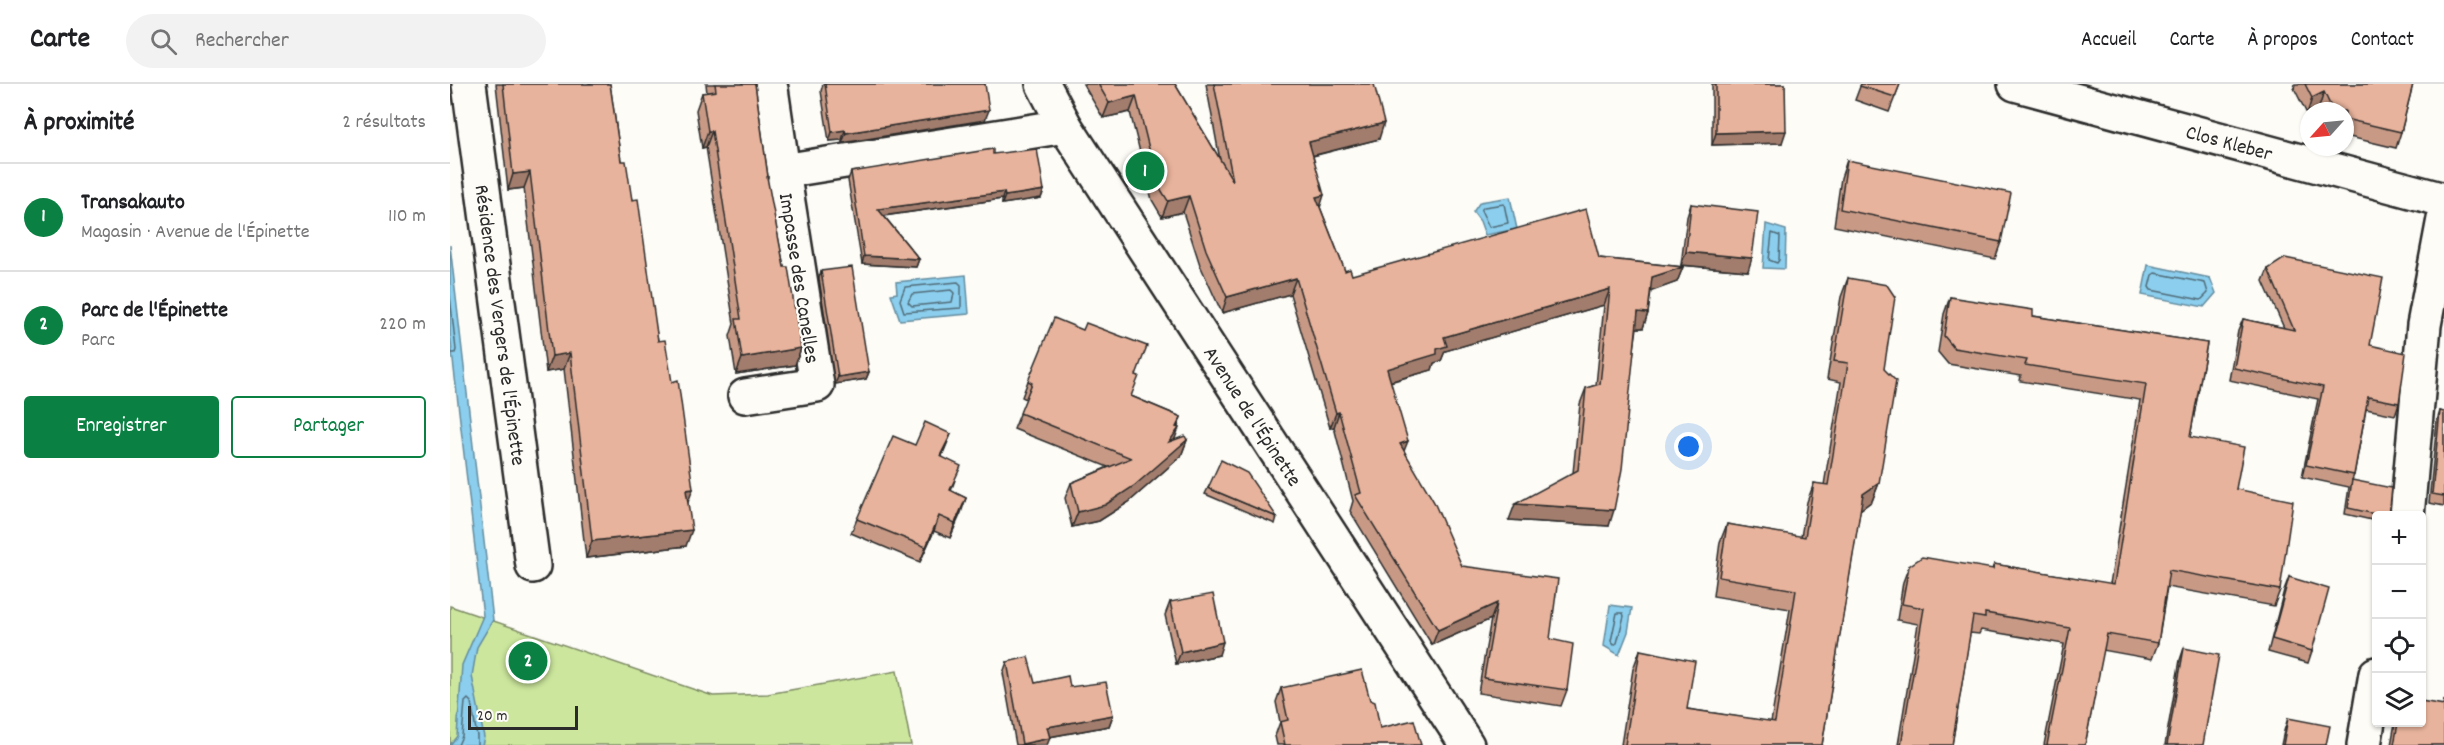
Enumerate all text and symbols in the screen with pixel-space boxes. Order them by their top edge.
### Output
search box [126,14,546,68]
text: Carte [30,21,90,61]
icon: search [147,25,180,58]
text: Rechercher [195,26,289,57]
text: Accueil [2081,26,2136,56]
text: Carte [2169,26,2214,56]
text: À propos [2247,26,2318,56]
text: Contact [2351,26,2414,56]
north arrow [2300,102,2354,156]
text: À proximité [24,105,134,142]
text: 2 résultats [342,109,426,137]
street label: Clos Kleber [2182,119,2275,171]
pin: 1 [1126,148,1164,194]
street label: Résidence des Vergers de l'Épinette [465,183,532,468]
text: Transakauto [81,188,185,219]
street label: Impasse des Canelles [769,191,825,366]
text: 1 [41,203,46,231]
text: 110 m [388,203,426,231]
text: Magasin · Avenue de l'Épinette [81,219,310,247]
text: Parc de l'Épinette [81,296,228,327]
text: 2 [39,311,48,339]
text: 220 m [379,311,426,339]
text: Parc [81,327,115,355]
street label: Avenue de l'Épinette [1194,341,1307,494]
button: Enregistrer [24,396,219,458]
button: Partager [231,396,426,458]
your location [1674,432,1703,461]
map controls [2372,511,2426,727]
button: + [2372,511,2426,565]
button: − [2372,565,2426,619]
button: locate [2372,619,2426,673]
pin: 2 [508,638,548,684]
button: layers [2372,673,2426,727]
scale bar [468,703,578,730]
text: 20 m [477,705,507,728]

